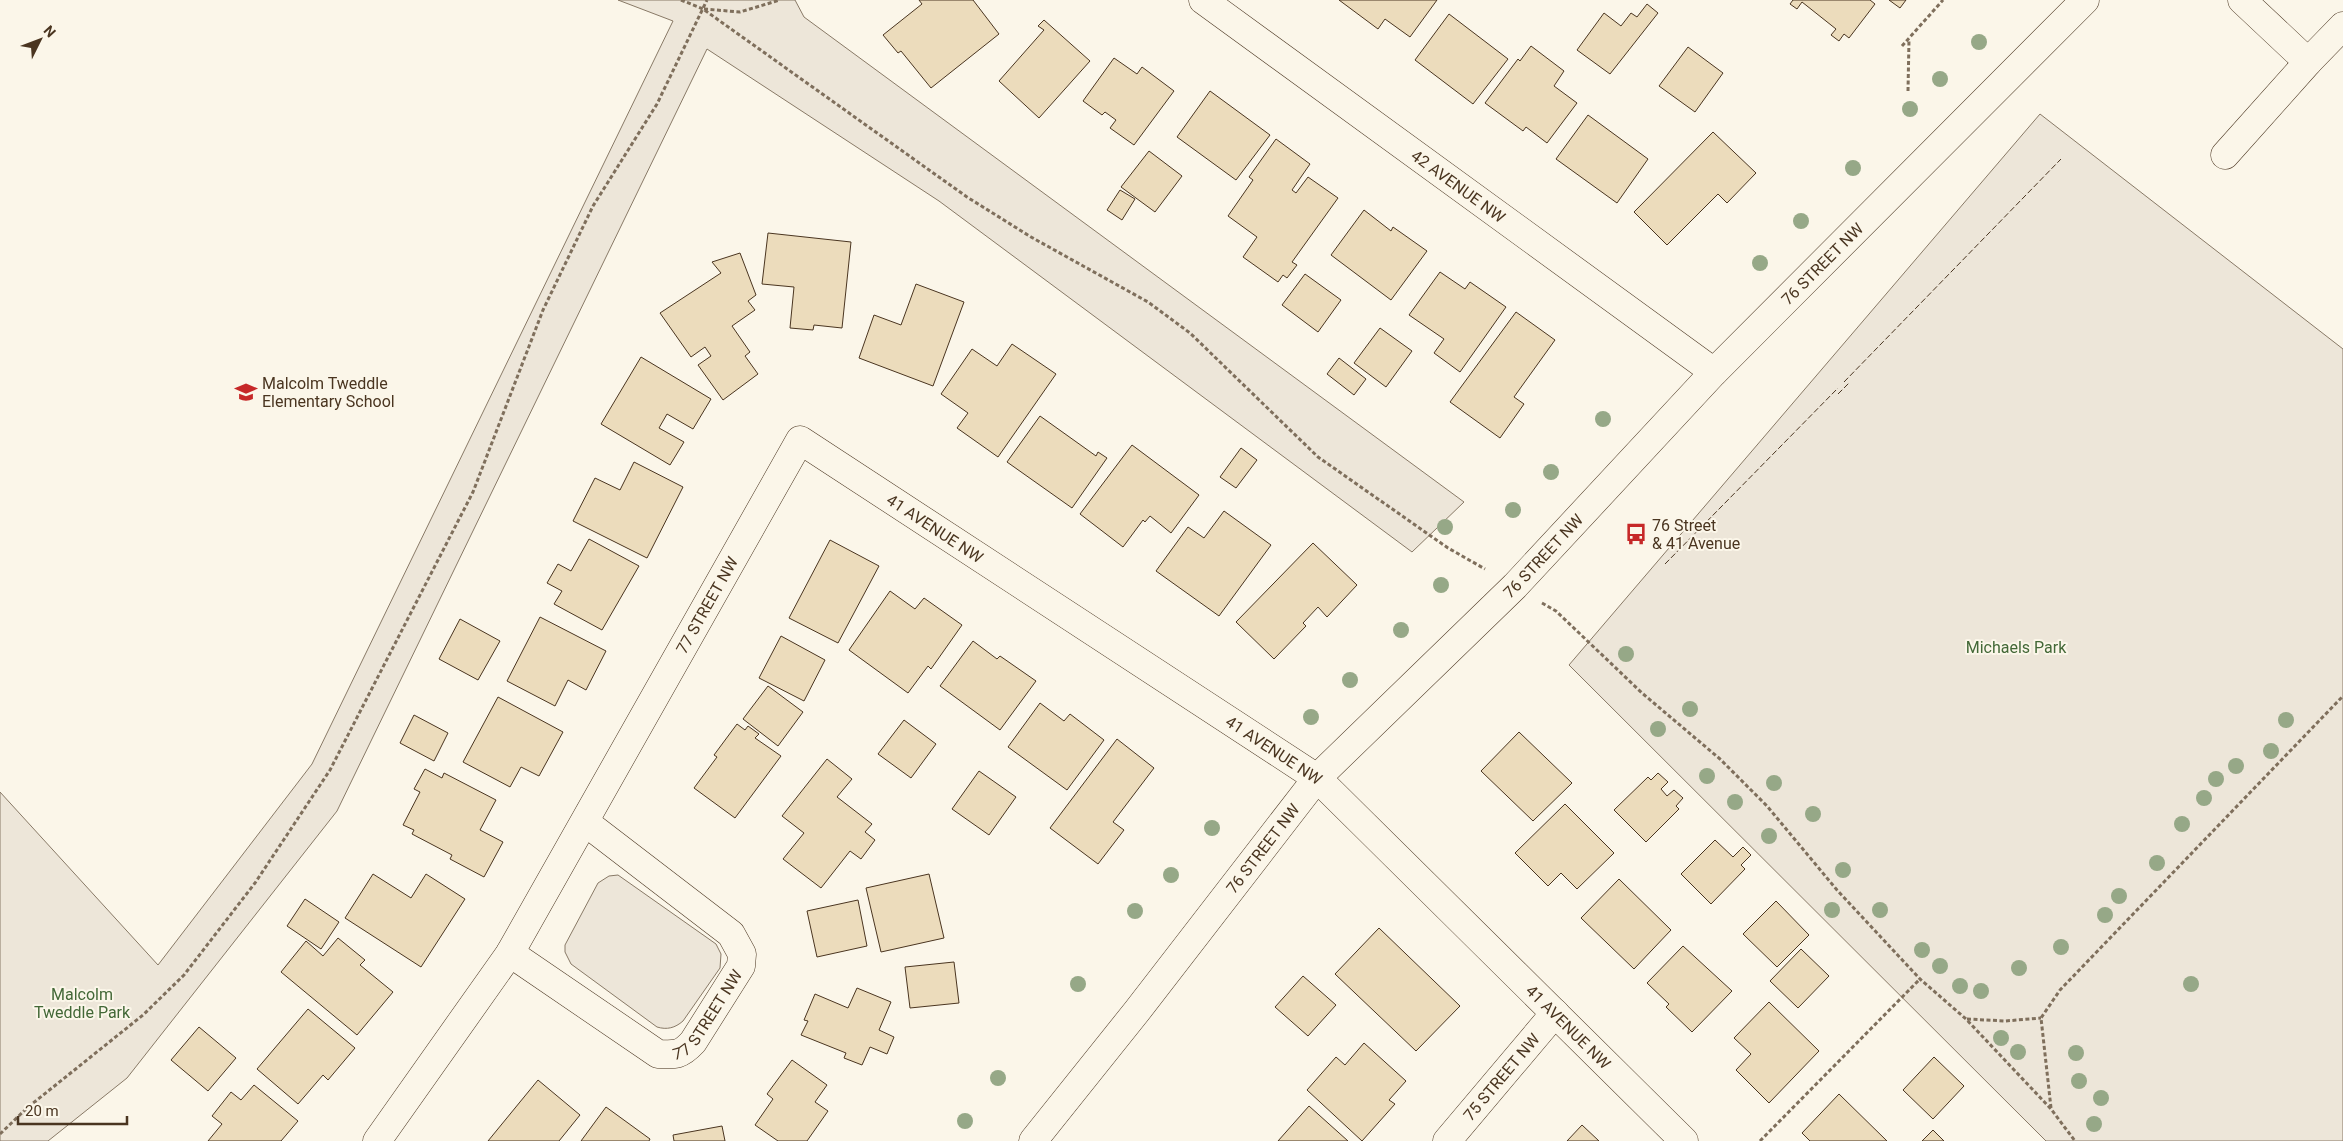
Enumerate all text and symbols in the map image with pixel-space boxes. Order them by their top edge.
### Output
north arrow [15,15,65,65]
text: N [40,22,59,40]
street label: 42 AVENUE NW [1408,145,1509,226]
street label: 76 STREET NW [1777,219,1867,309]
place label: Malcolm Tweddle Elementary School [262,374,395,411]
school or university icon: Malcolm Tweddle Elementary School [233,379,259,405]
street label: 41 AVENUE NW [883,490,987,567]
street label: 76 STREET NW [1499,510,1587,602]
place label: 76 Street & 41 Avenue [1652,516,1740,553]
bus stop icon: 76 Street & 41 Avenue [1623,521,1649,547]
street label: 77 STREET NW [672,553,742,657]
park label: Michaels Park [1966,638,2067,657]
street label: 41 AVENUE NW [1222,711,1326,788]
street label: 76 STREET NW [1222,800,1303,897]
street label: 77 STREET NW [670,966,746,1064]
street label: 41 AVENUE NW [1522,981,1615,1073]
park label: Malcolm Tweddle Park [34,985,131,1022]
street label: 75 STREET NW [1459,1029,1543,1124]
scale bar [18,1094,126,1126]
text: 20 m [25,1102,59,1120]

